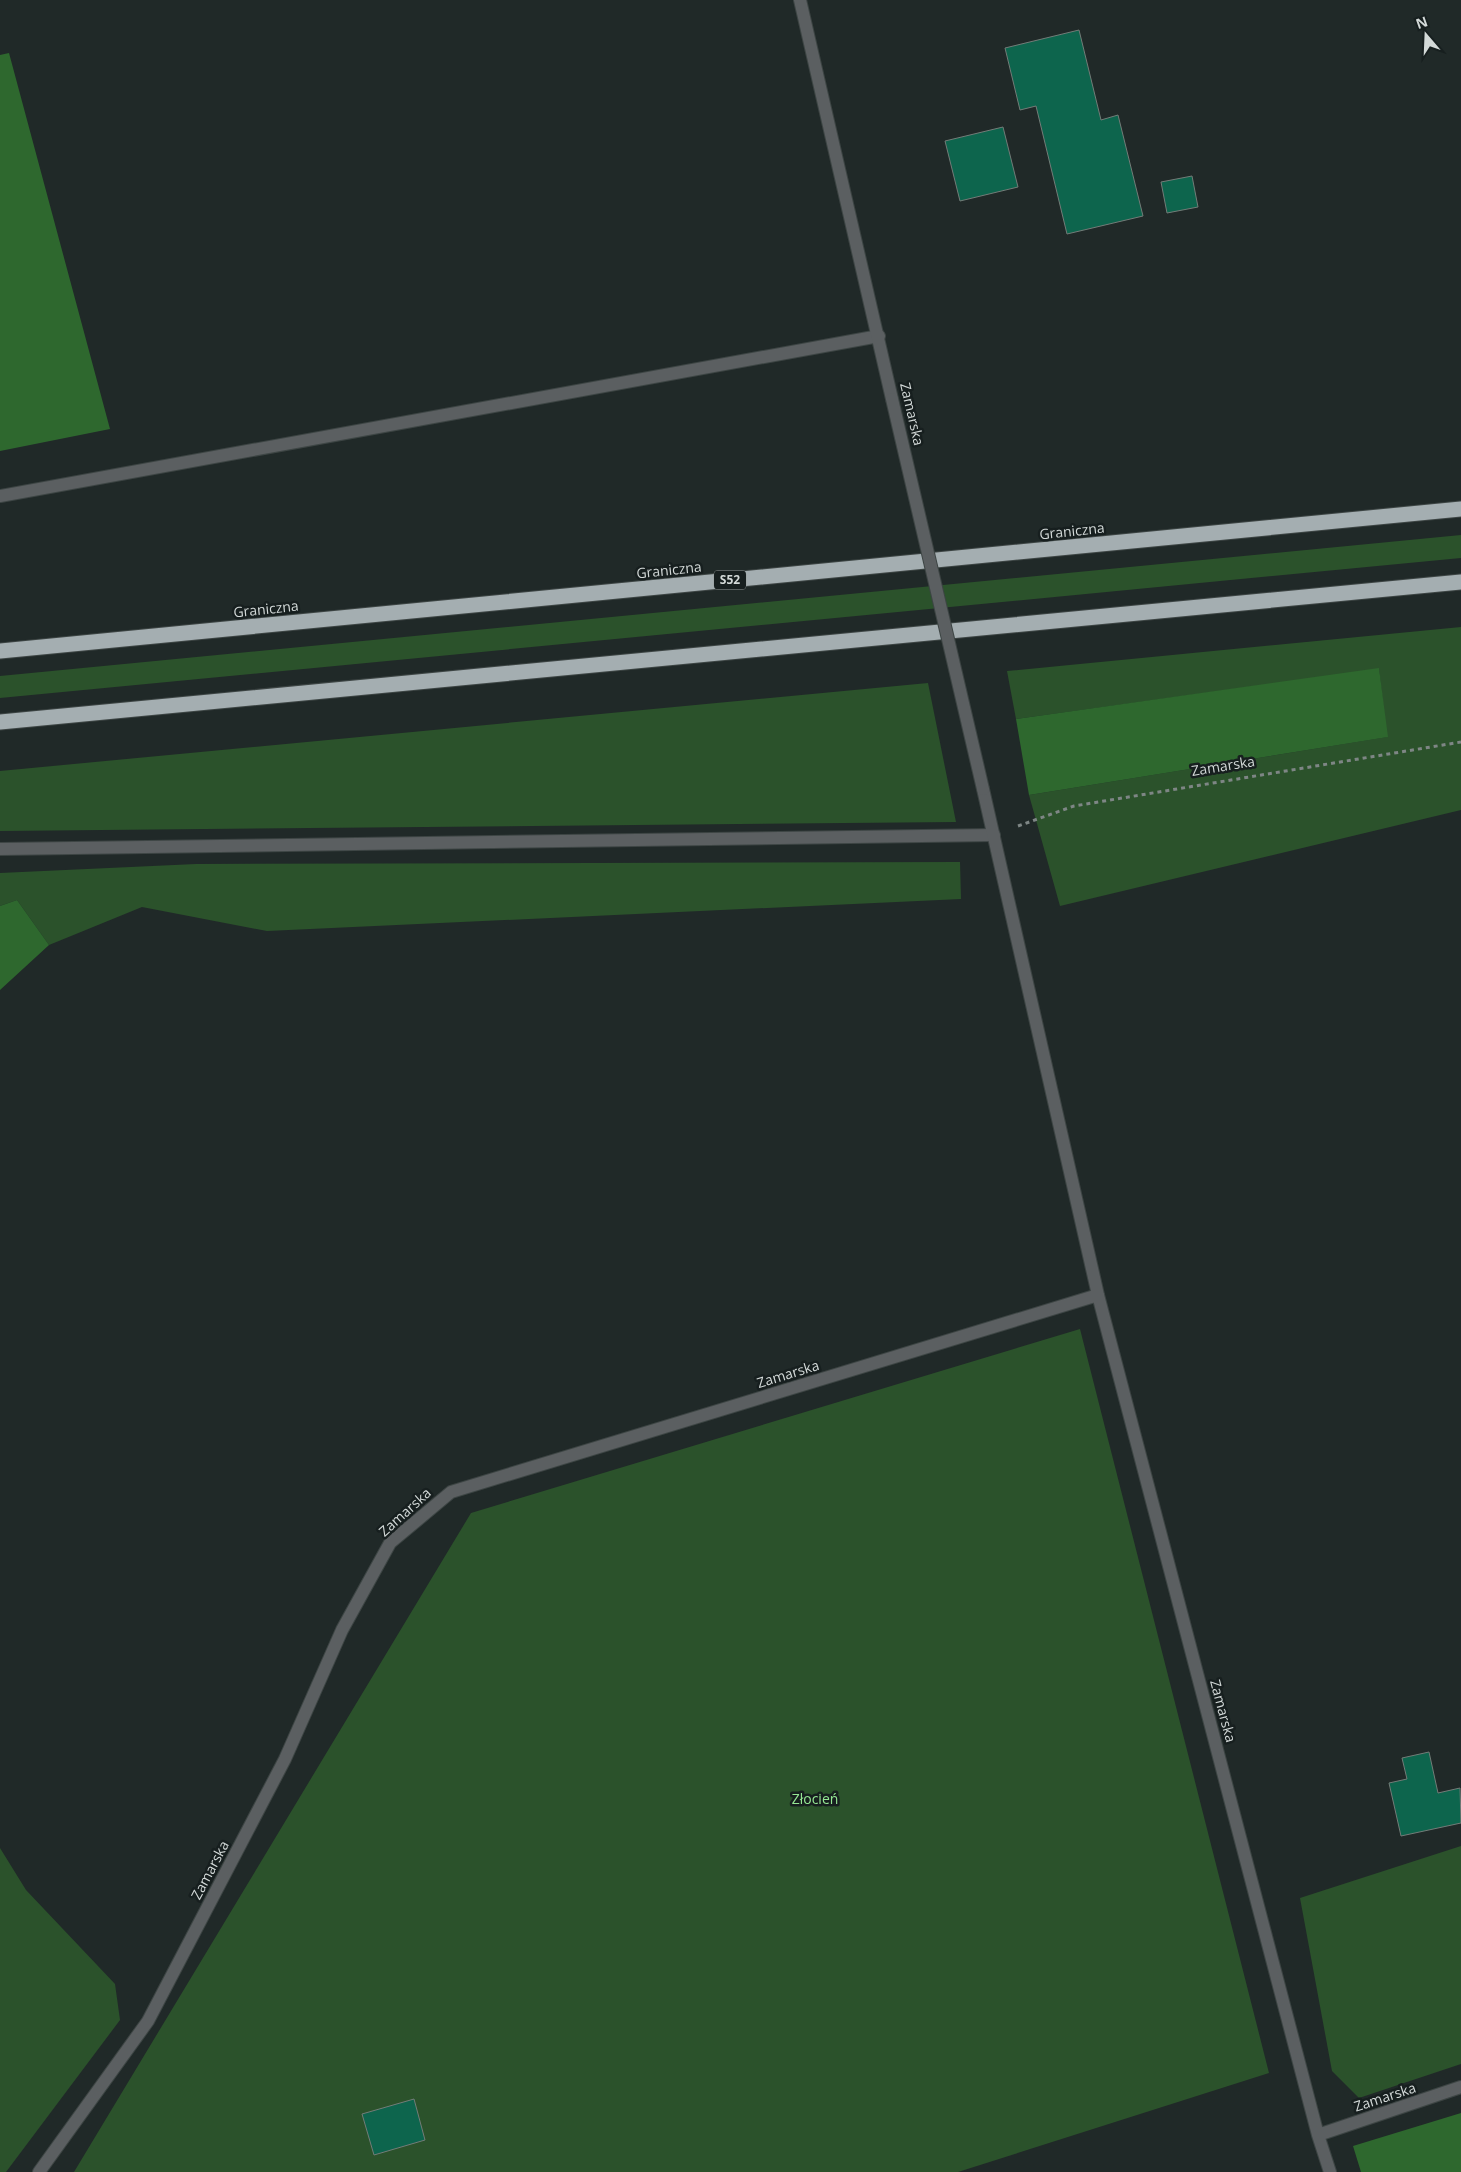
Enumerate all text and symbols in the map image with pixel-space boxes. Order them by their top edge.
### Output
north arrow [1401,10,1451,60]
text: N [1413,11,1430,33]
street label: Zamarska [896,381,929,447]
street label: Graniczna [1038,518,1105,543]
street label: Graniczna [635,557,702,582]
road number: S52 [714,570,746,590]
street label: Graniczna [232,596,299,621]
street label: Zamarska [1190,751,1256,780]
street label: Zamarska [754,1355,821,1392]
street label: Zamarska [375,1483,435,1540]
street label: Zamarska [1206,1677,1241,1744]
park label: Złocień [792,1789,838,1808]
street label: Zamarska [186,1837,233,1903]
street label: Zamarska [1351,2078,1418,2115]

